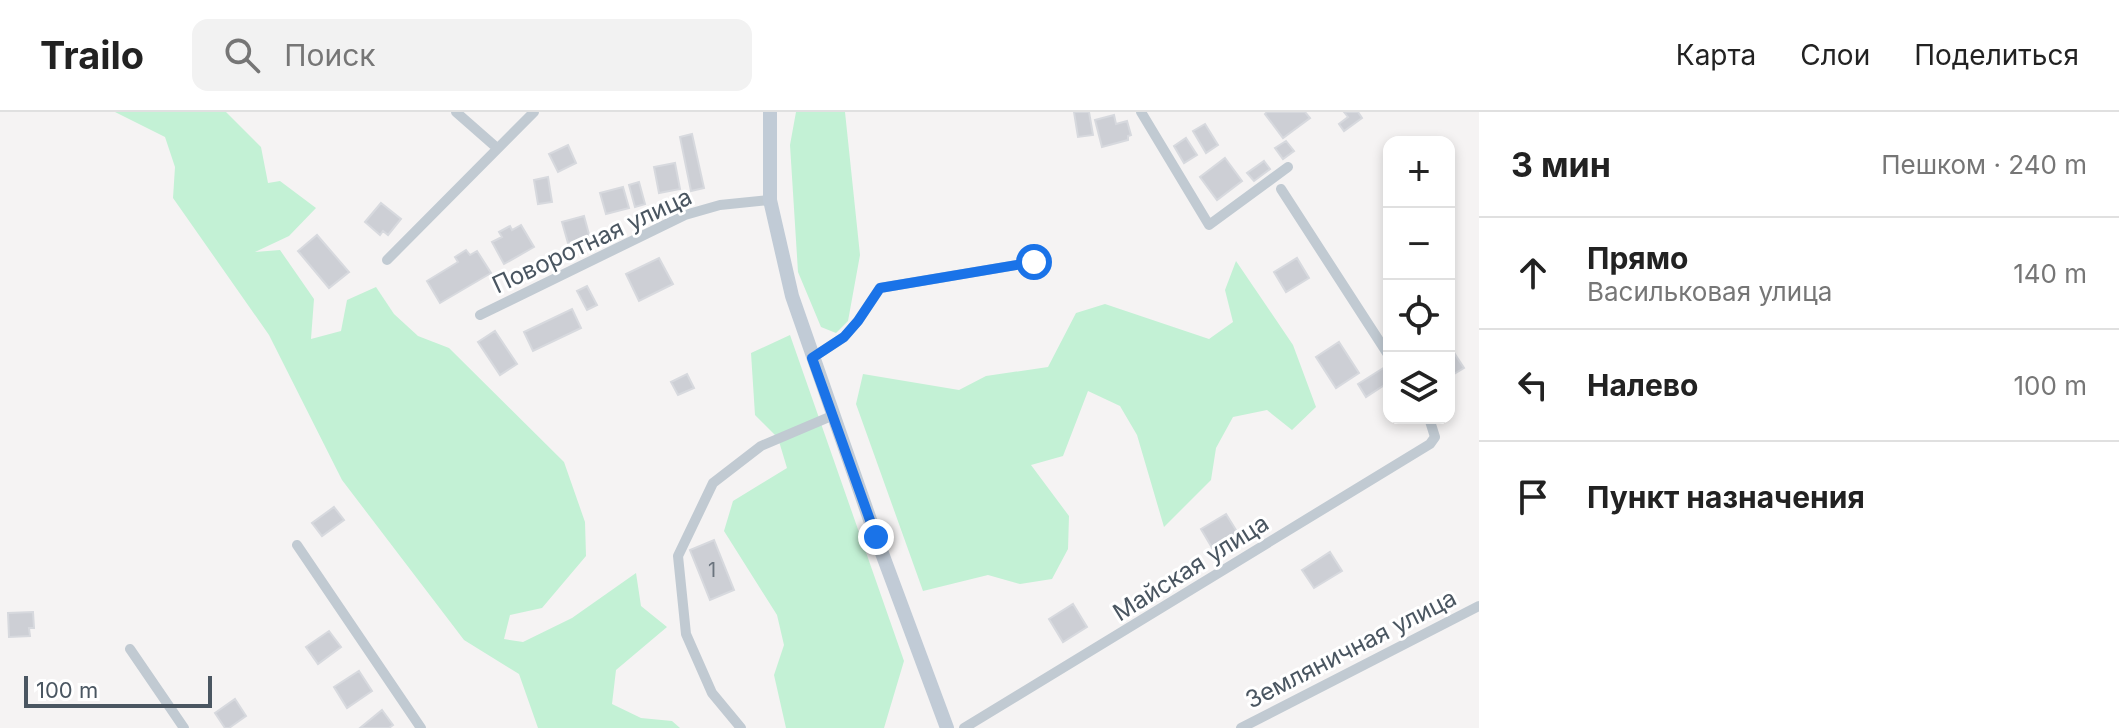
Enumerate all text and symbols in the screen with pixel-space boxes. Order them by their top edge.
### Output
search box [192,19,752,91]
text: Trailo [40,32,144,78]
icon: search [220,33,264,77]
text: Поиск [284,37,376,73]
text: Карта [1676,38,1756,72]
text: Слои [1800,38,1870,72]
text: Поделиться [1914,38,2079,72]
map controls [1383,136,1455,424]
button: + [1383,136,1455,208]
text: 3 мин [1511,144,1611,185]
text: Пешком · 240 m [1881,149,2087,180]
street label: Поворотная улица [487,182,696,299]
button: − [1383,208,1455,280]
text: Прямо [1587,240,1688,276]
route start [1016,244,1052,280]
icon: ahead [1511,251,1555,295]
text: 140 m [2013,258,2087,289]
text: Васильковая улица [1587,276,1832,307]
button: locate [1383,280,1455,352]
button: layers [1383,352,1455,424]
icon: left [1511,363,1555,407]
text: Налево [1587,367,1699,403]
text: 100 m [2014,370,2087,401]
icon: arrive [1511,475,1555,519]
text: Пункт назначения [1587,479,1865,515]
street label: Майская улица [1108,508,1274,627]
route end [858,519,894,555]
house number: 1 [708,558,716,582]
street label: Земляничная улица [1241,583,1461,714]
scale bar [24,672,212,708]
text: 100 m [36,677,98,703]

